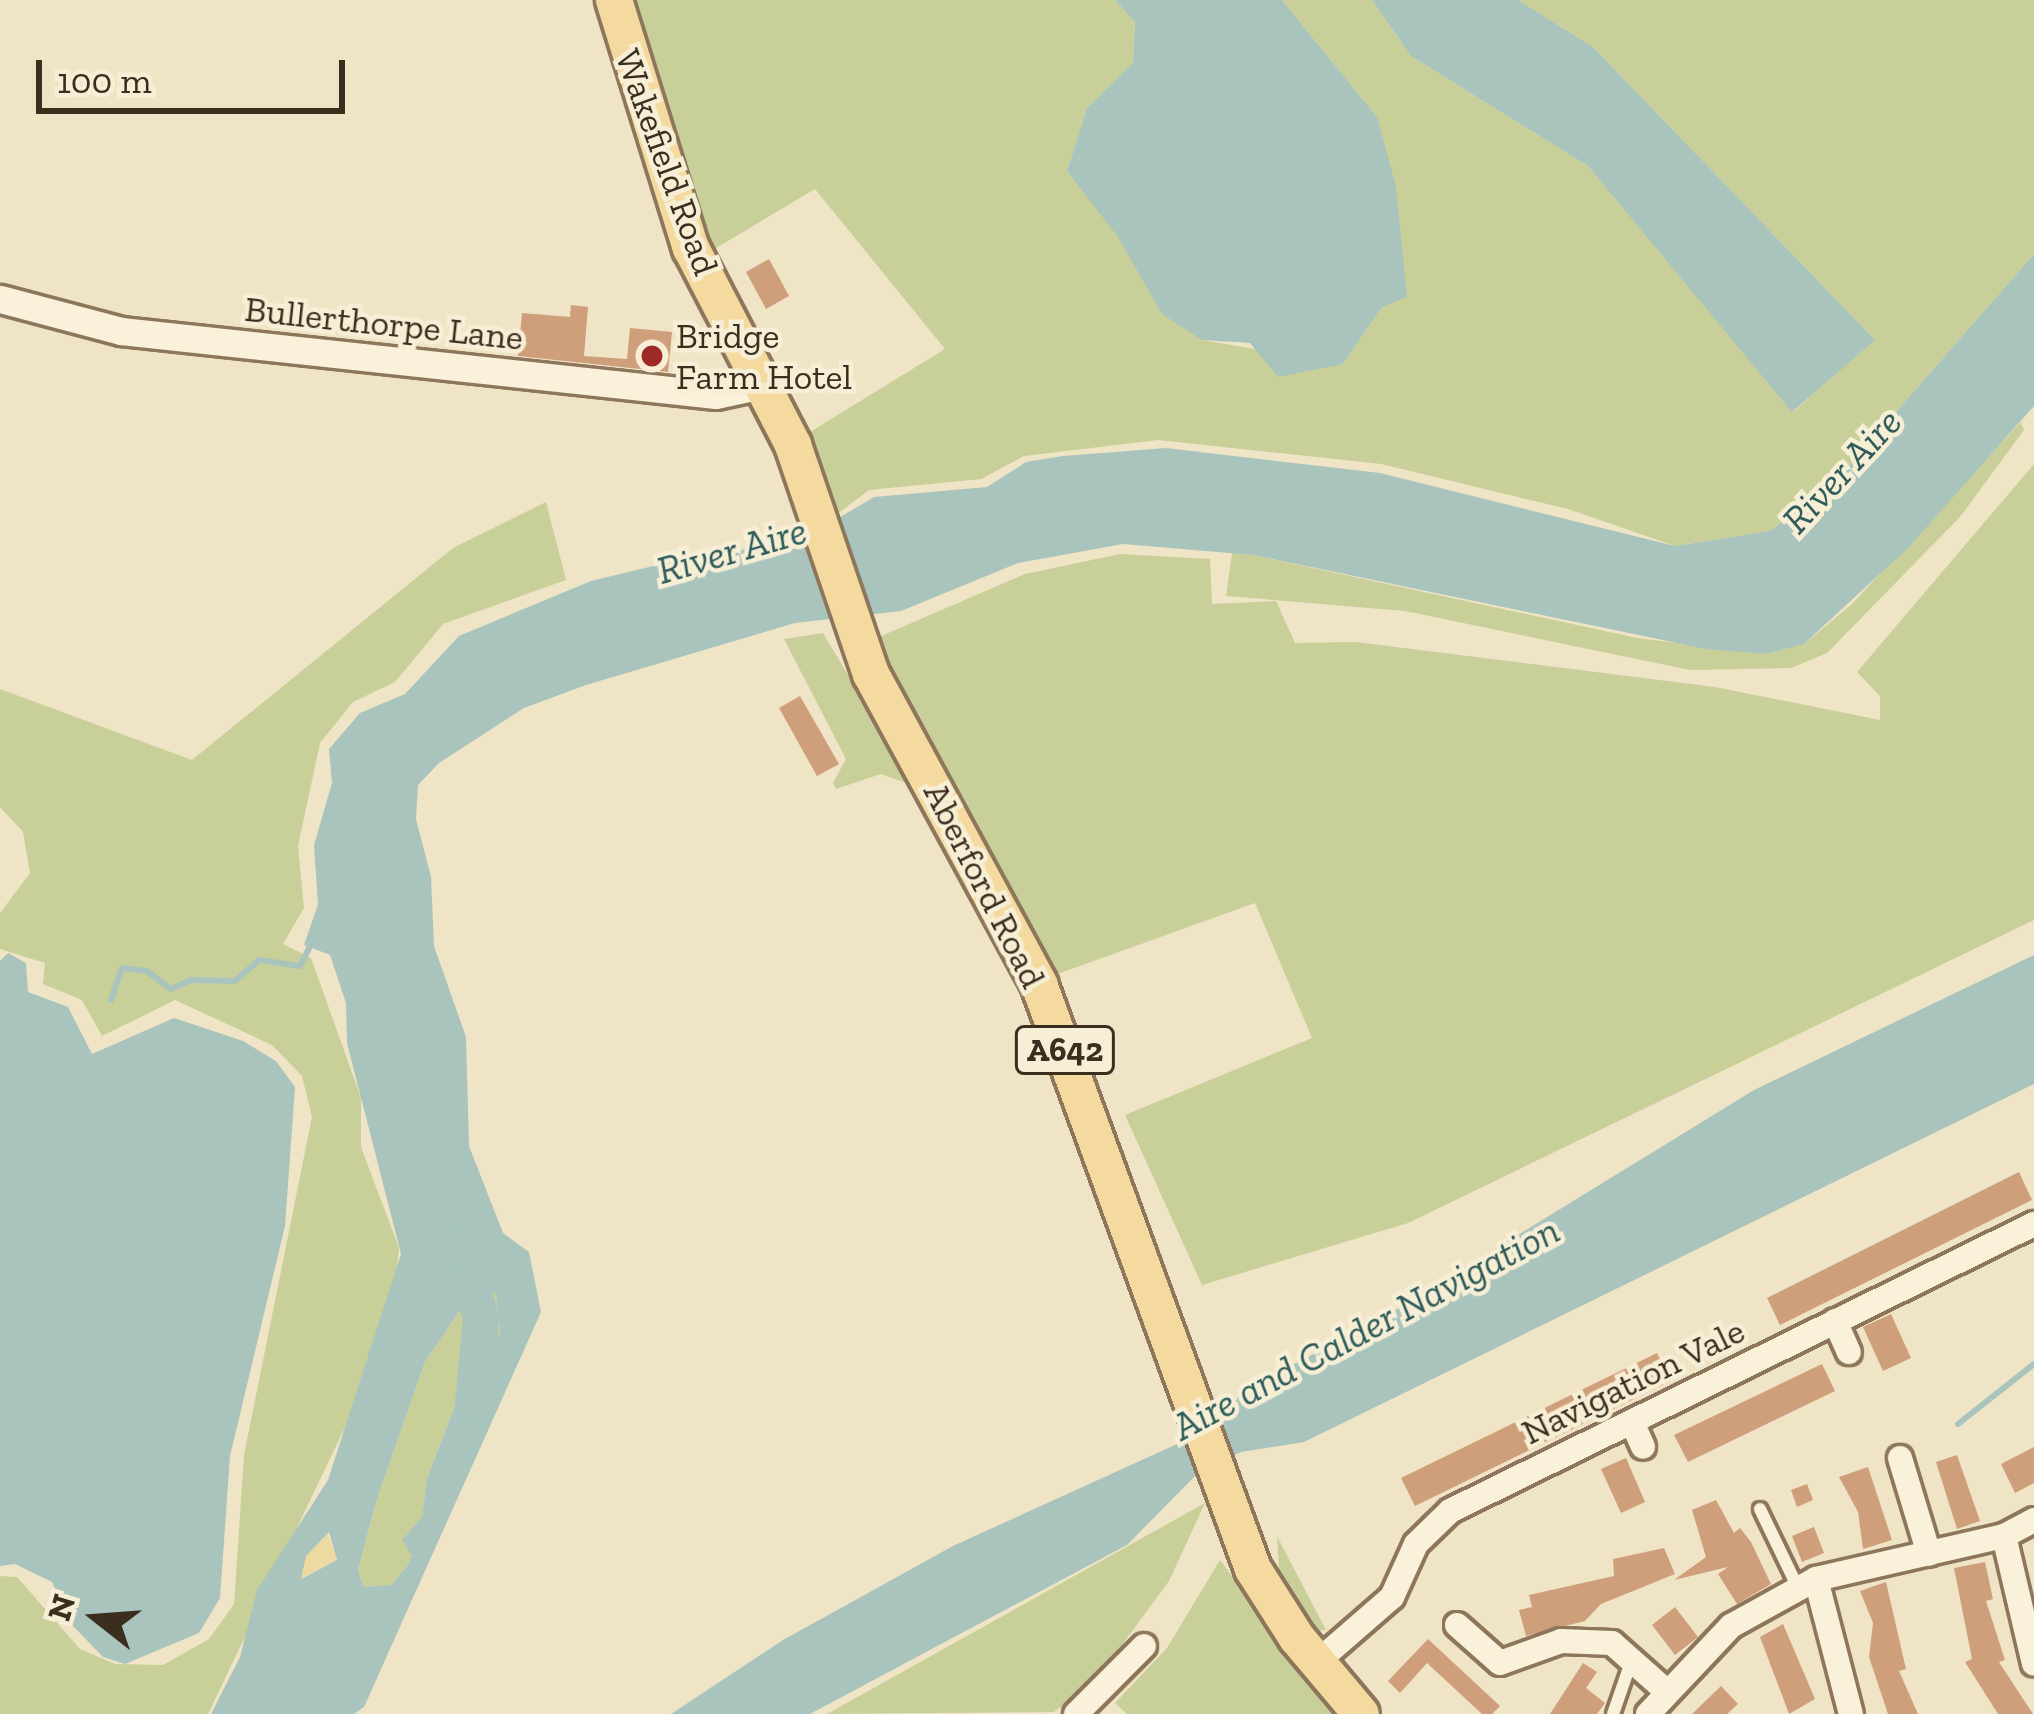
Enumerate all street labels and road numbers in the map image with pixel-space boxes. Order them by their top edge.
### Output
street label: Wakefield Road [606,43,728,281]
street label: Bullerthorpe Lane [243,287,525,359]
street label: Aberford Road [915,775,1055,995]
road number: A642 [1014,1023,1116,1077]
street label: Navigation Vale [1514,1308,1752,1454]

